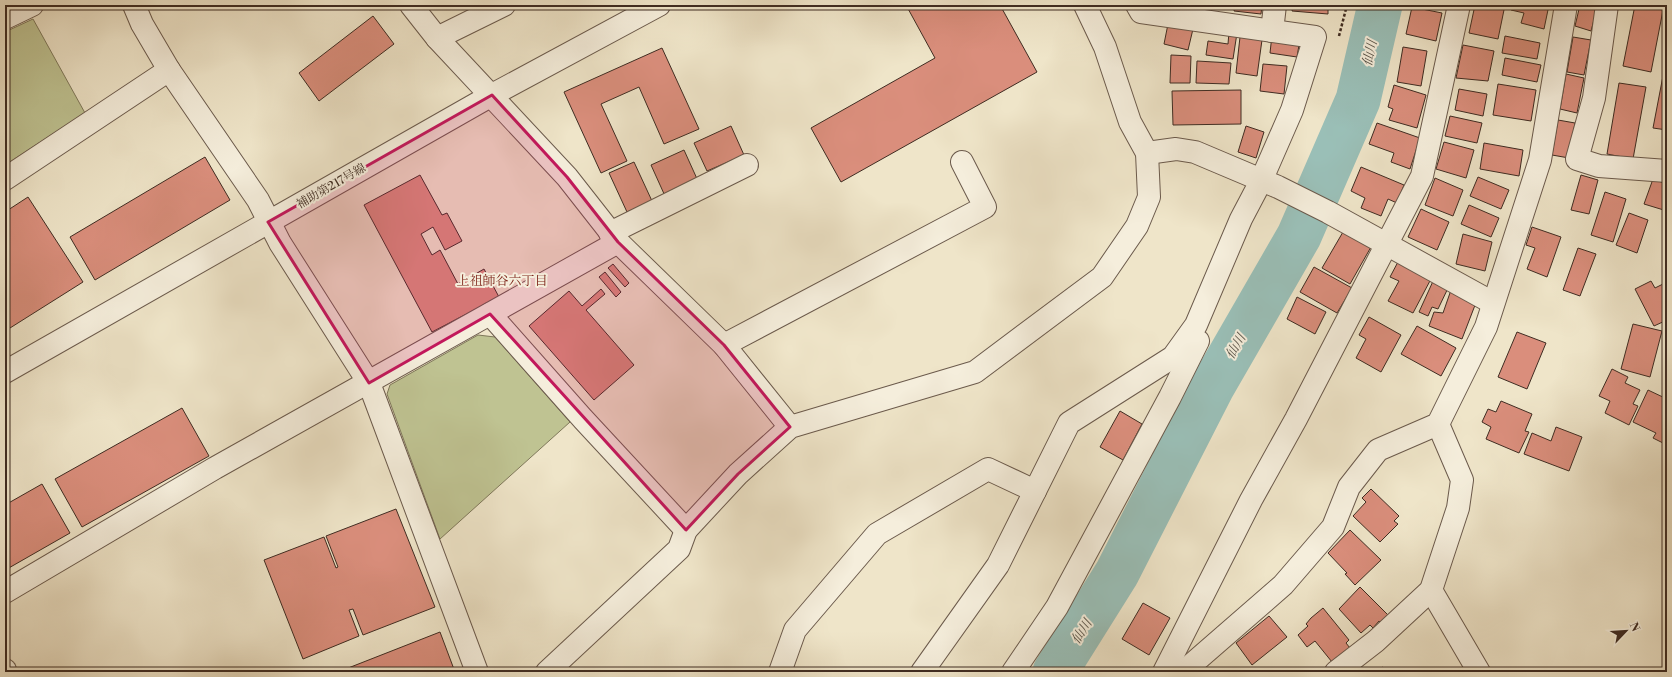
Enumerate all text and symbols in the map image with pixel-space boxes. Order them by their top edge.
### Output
water label: 仙川 [1359,37,1381,68]
street label: 補助第217号線 [294,161,369,212]
district label: 上祖師谷六丁目 [456,273,548,289]
water label: 仙川 [1222,330,1250,362]
north arrow [1606,611,1646,651]
water label: 仙川 [1068,615,1097,647]
text: N [1626,620,1642,634]

